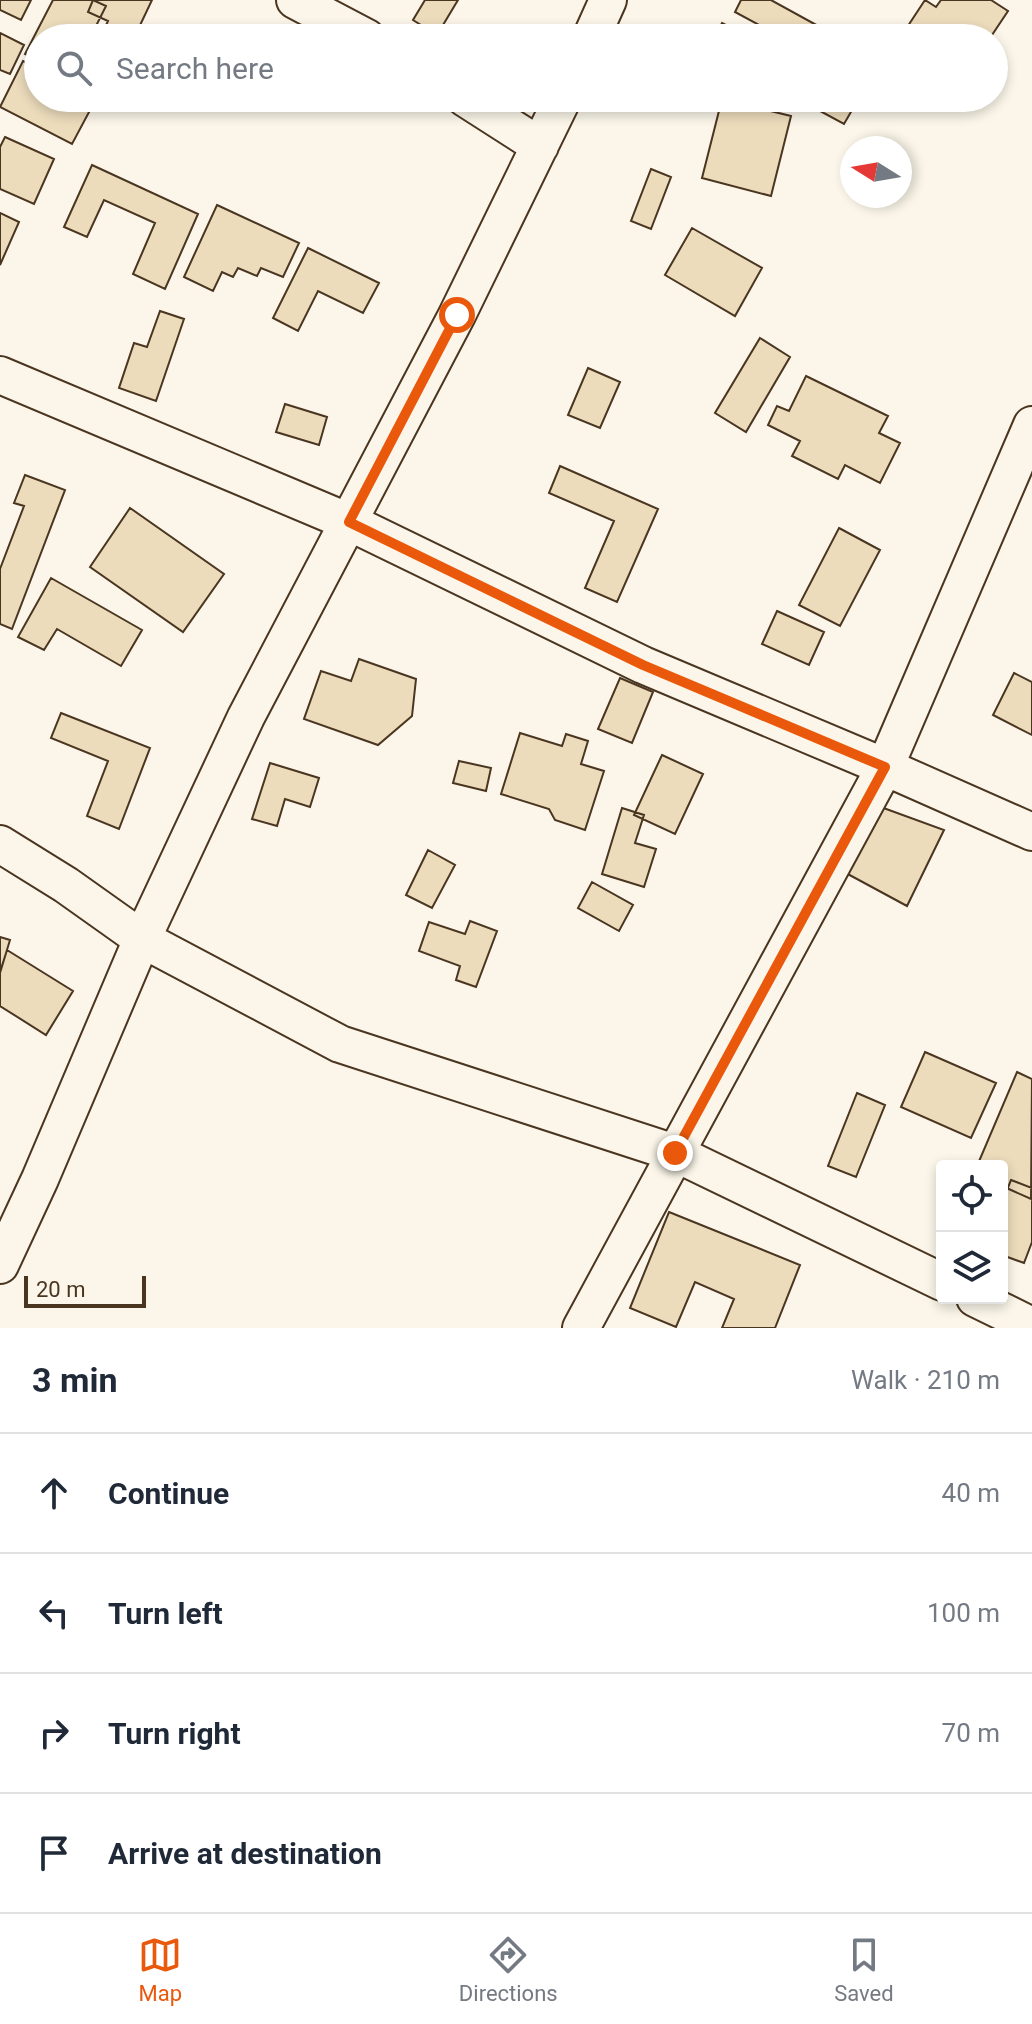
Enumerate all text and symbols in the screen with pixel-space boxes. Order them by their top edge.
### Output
search box [24,24,1008,112]
icon: search [52,46,96,90]
text: Search here [116,51,274,86]
north arrow [840,136,912,208]
route start [439,297,475,333]
route end [657,1135,693,1171]
map controls [936,1160,1008,1304]
button: locate [936,1160,1008,1232]
button: layers [936,1232,1008,1304]
scale bar [24,1272,146,1308]
text: 20 m [36,1277,85,1302]
text: 3 min [32,1360,117,1400]
text: Walk · 210 m [851,1365,1000,1395]
icon: ahead [32,1471,76,1515]
text: Continue [108,1476,229,1511]
text: 40 m [942,1478,1000,1508]
icon: left [32,1591,76,1635]
text: Turn left [108,1596,223,1631]
text: 100 m [927,1598,1000,1628]
icon: right [32,1711,76,1755]
text: Turn right [108,1716,241,1751]
text: 70 m [942,1718,1000,1748]
icon: arrive [32,1831,76,1875]
text: Arrive at destination [108,1836,382,1871]
tab: Map [138,1933,182,2006]
tab: Directions [459,1933,558,2006]
tab: Saved [834,1933,894,2006]

